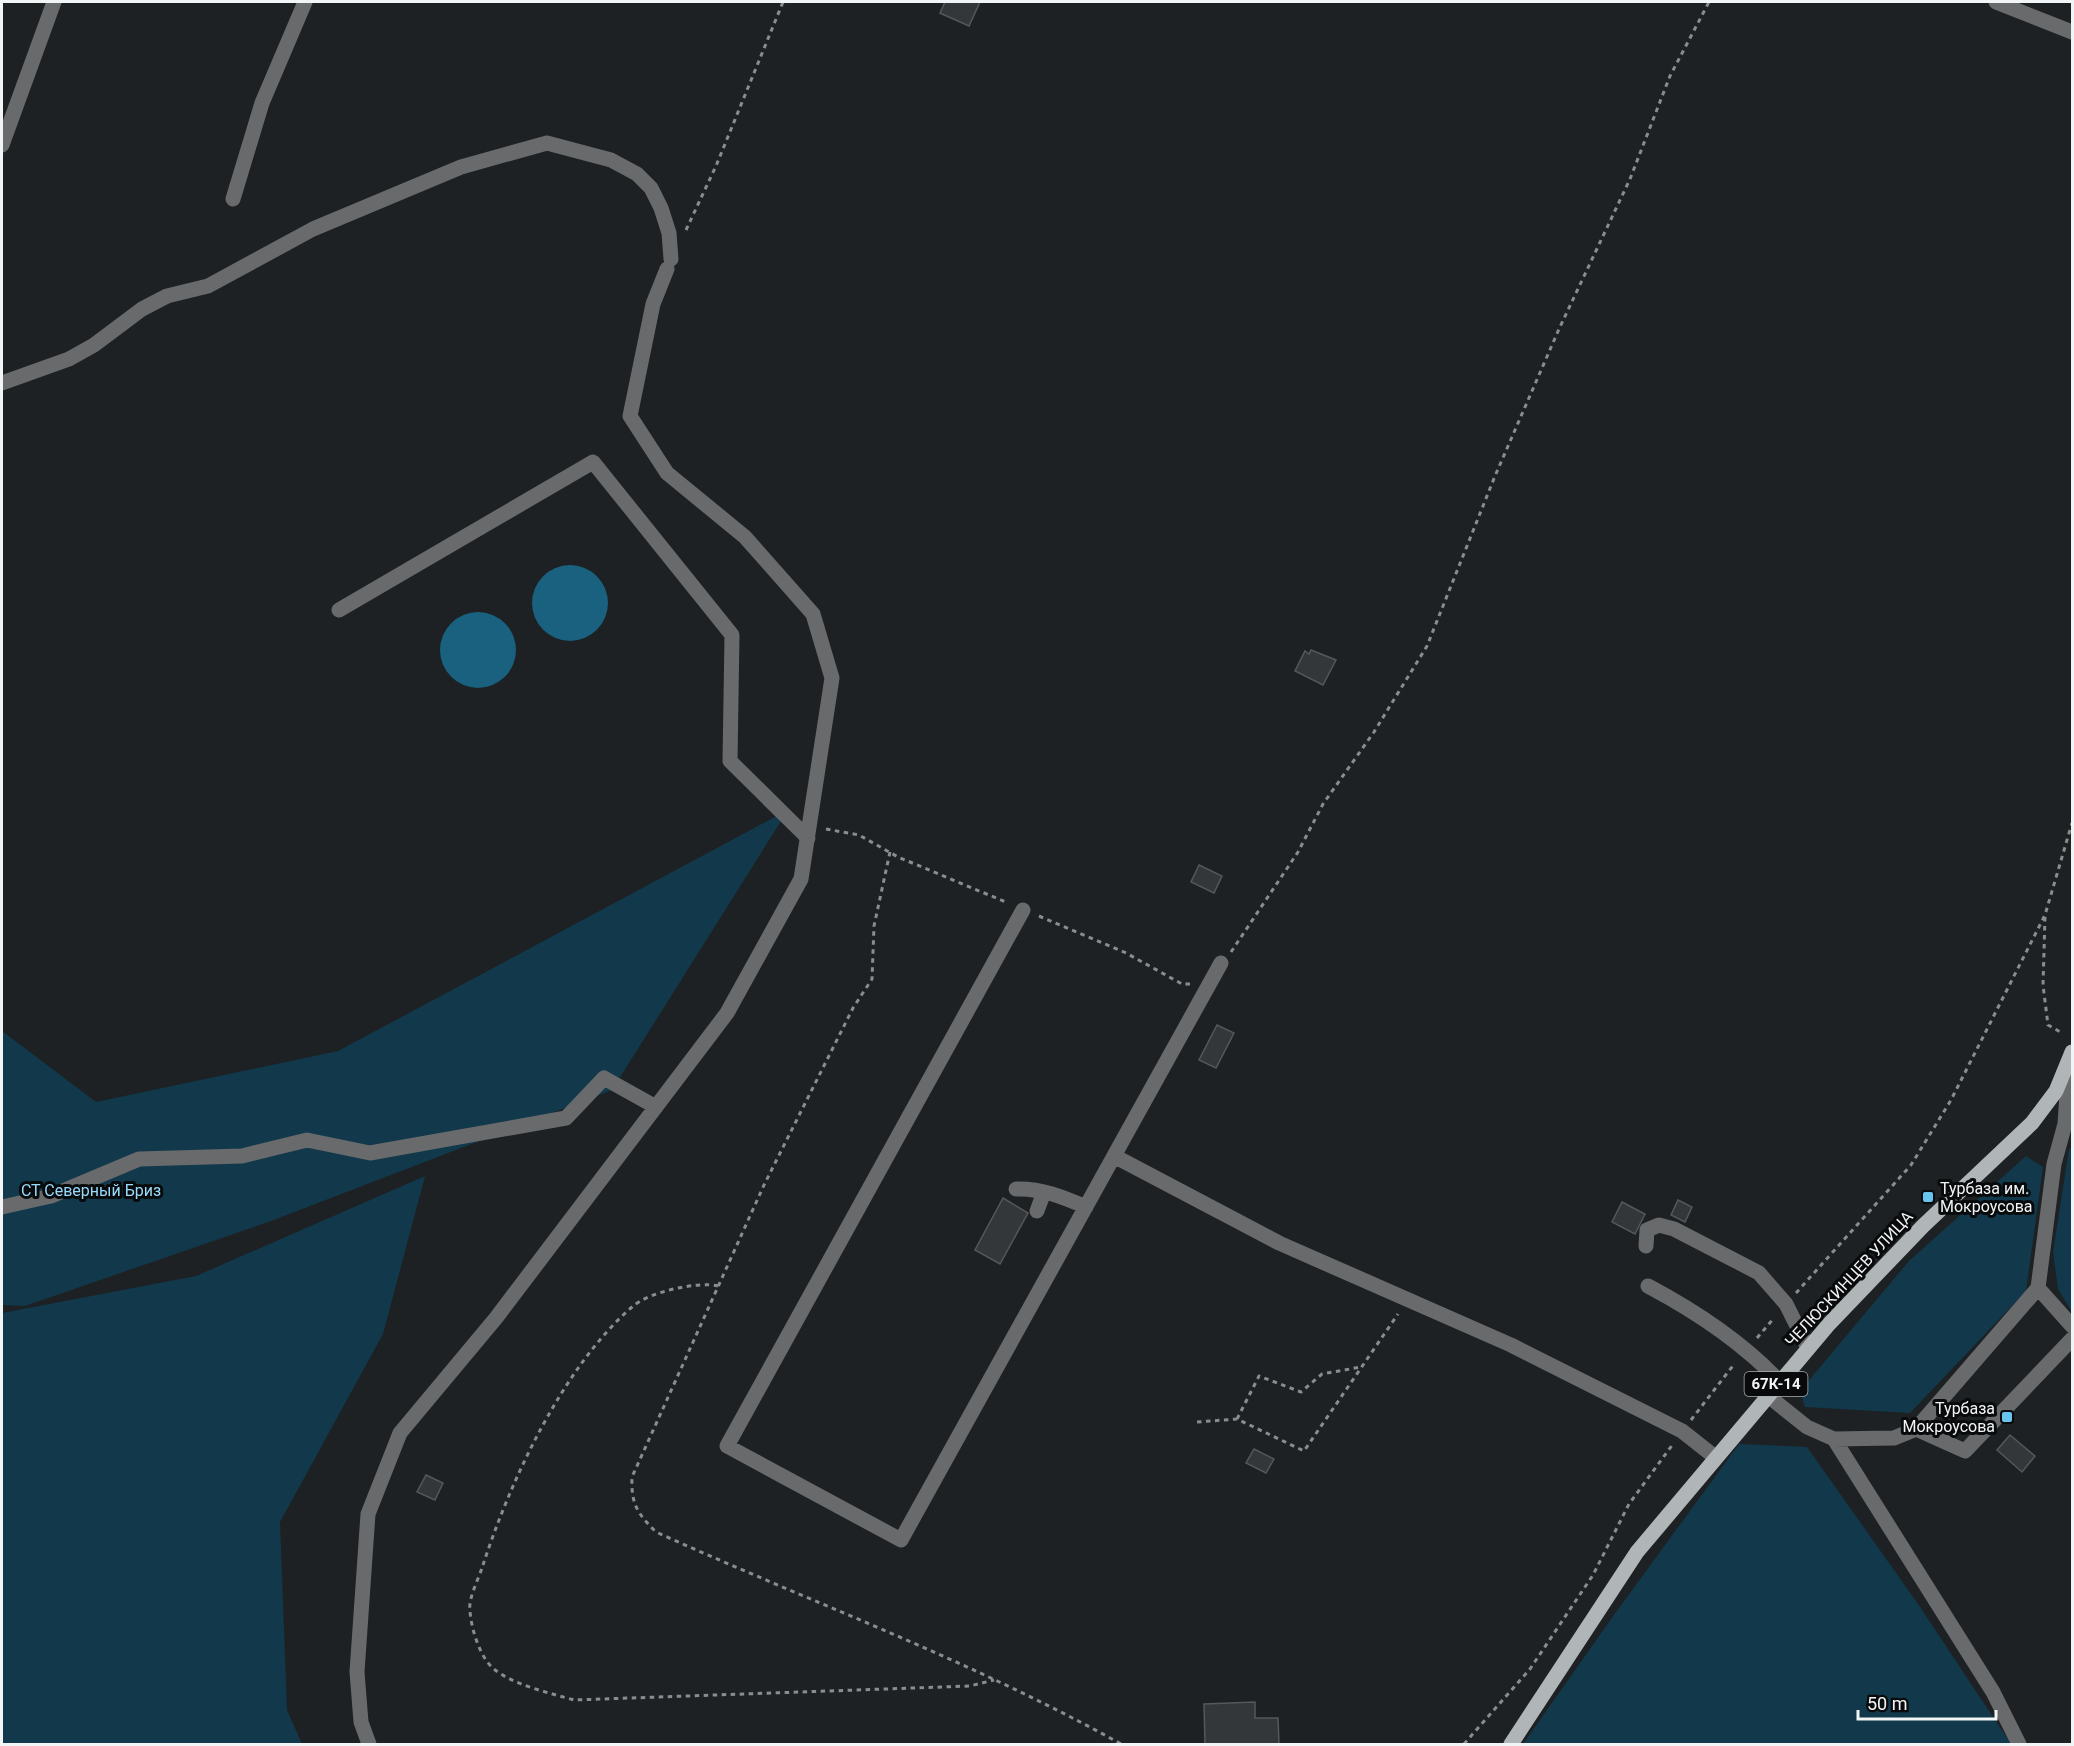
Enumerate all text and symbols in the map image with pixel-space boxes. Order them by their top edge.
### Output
place label: Турбаза им. Мокроусова [1940,1179,2033,1216]
park label: СТ Северный Бриз [21,1181,161,1200]
marker: Турбаза им. Мокроусова [1921,1190,1935,1204]
street label: ЧЕЛЮСКИНЦЕВ УЛИЦА [1781,1207,1917,1351]
road number: 67К-14 [1744,1372,1808,1396]
place label: Турбаза Мокроусова [1902,1399,1995,1436]
marker: Турбаза Мокроусова [2000,1410,2014,1424]
scale bar [1858,1683,1996,1721]
text: 50 m [1867,1693,1907,1714]

